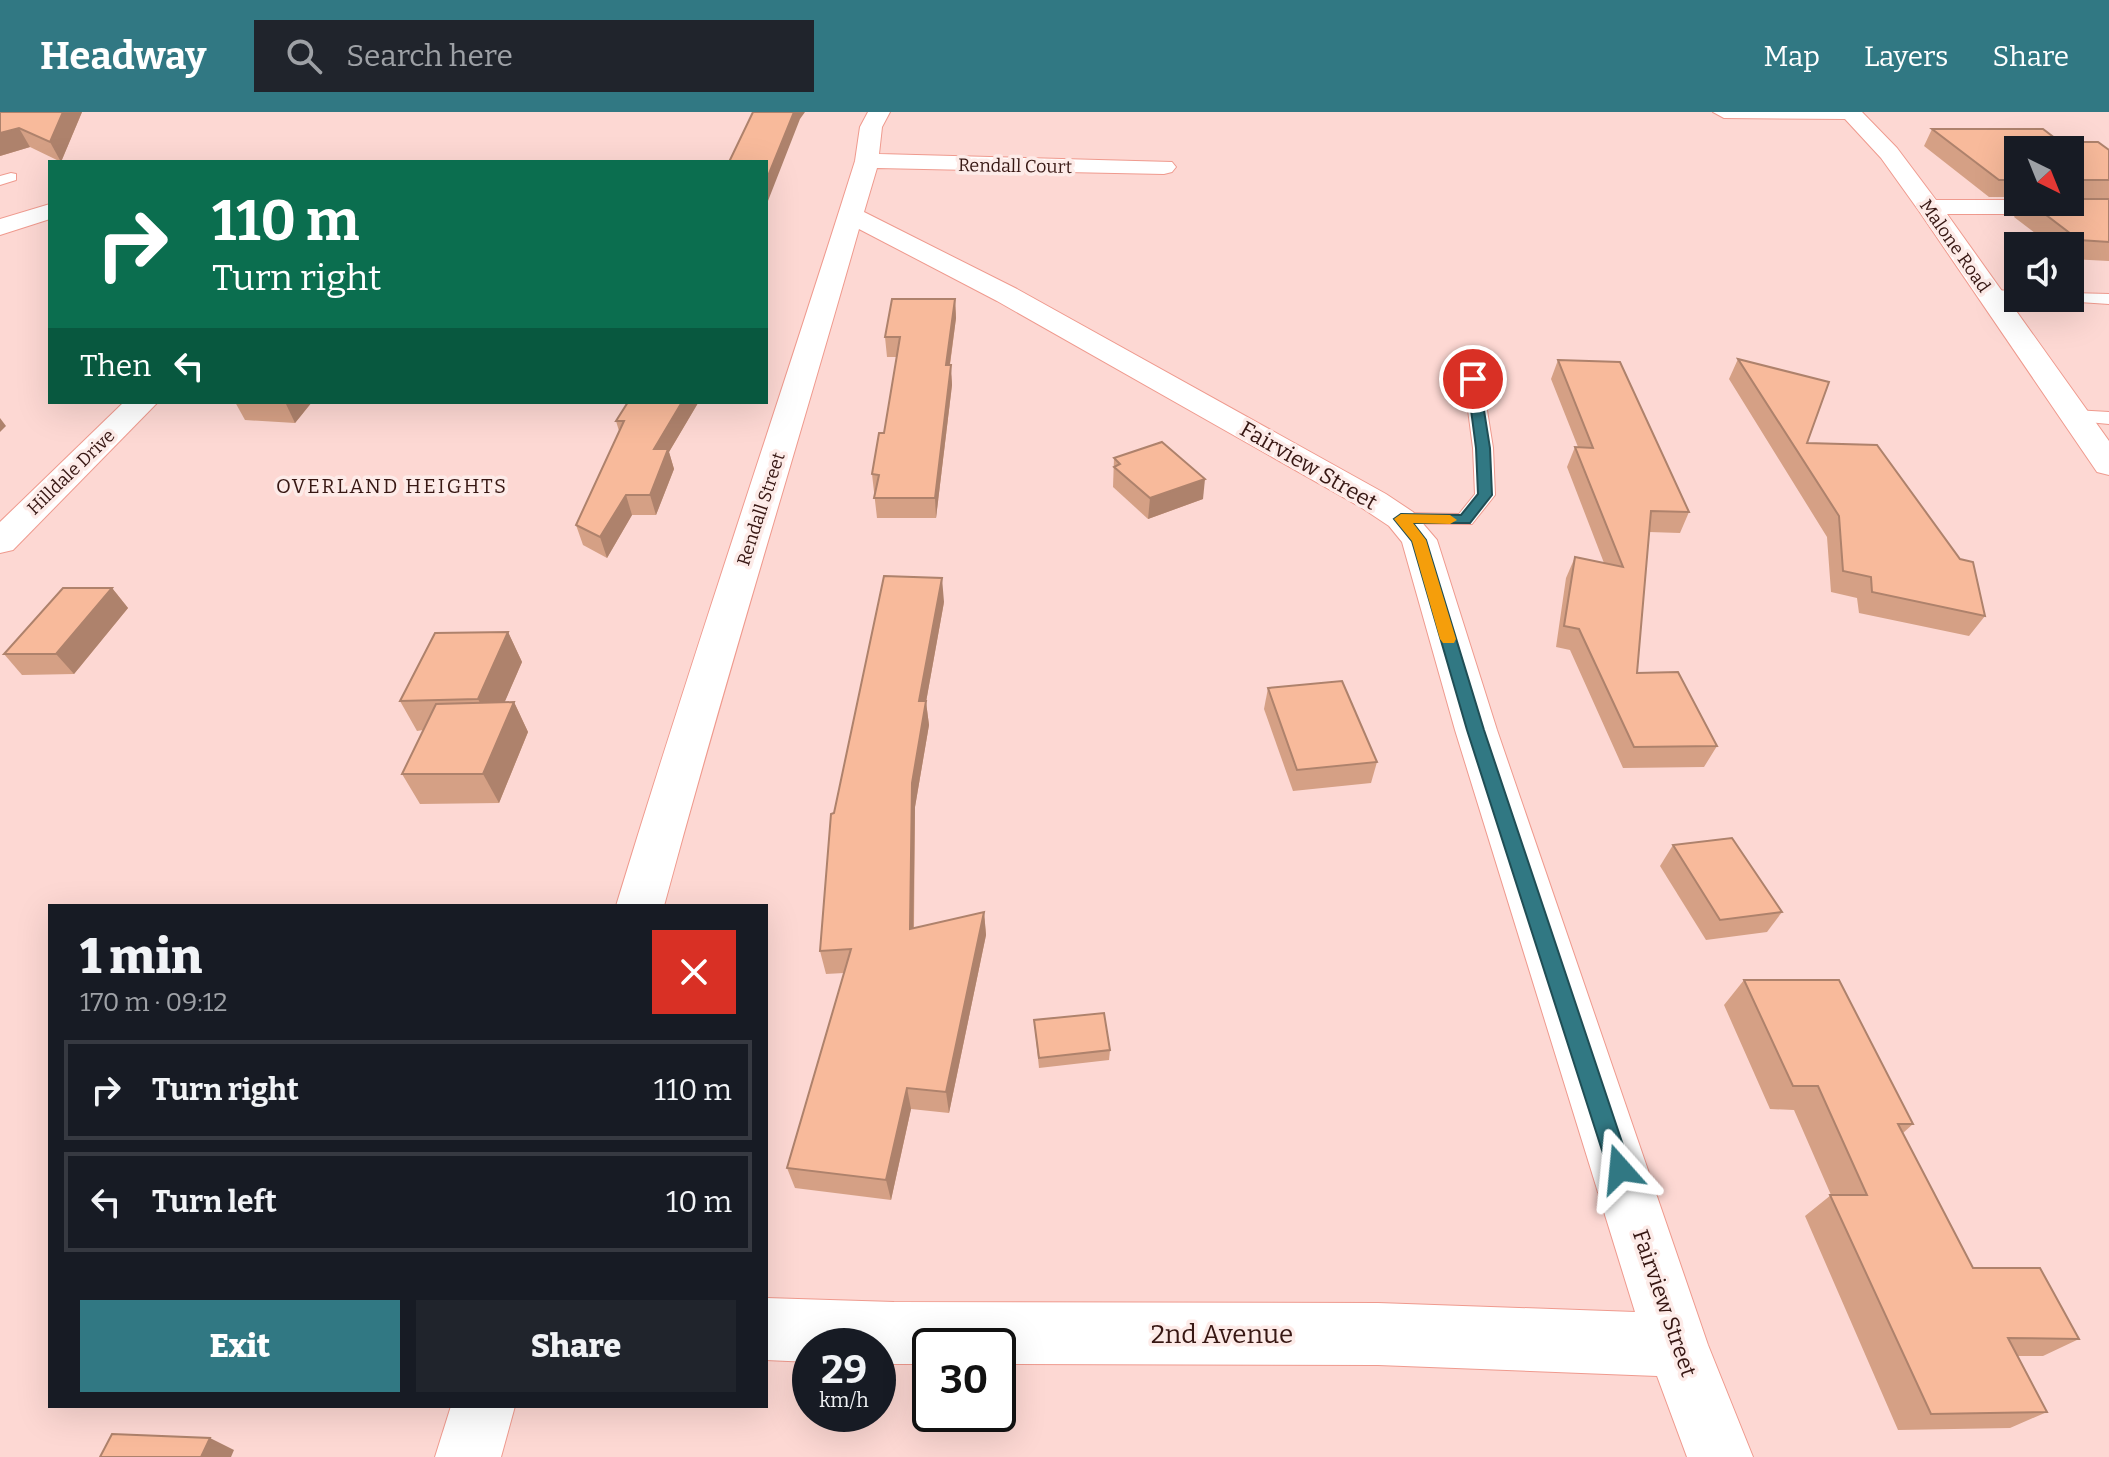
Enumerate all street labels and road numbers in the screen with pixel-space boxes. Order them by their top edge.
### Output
street label: Rendall Court [958,154,1073,178]
street label: Malone Road [1915,195,1995,297]
street label: Fairview Street [1235,415,1382,516]
street label: Hilldale Drive [23,425,119,519]
street label: Rendall Street [732,449,790,568]
street label: Fairview Street [1627,1226,1702,1380]
street label: 2nd Avenue [1151,1319,1293,1350]

